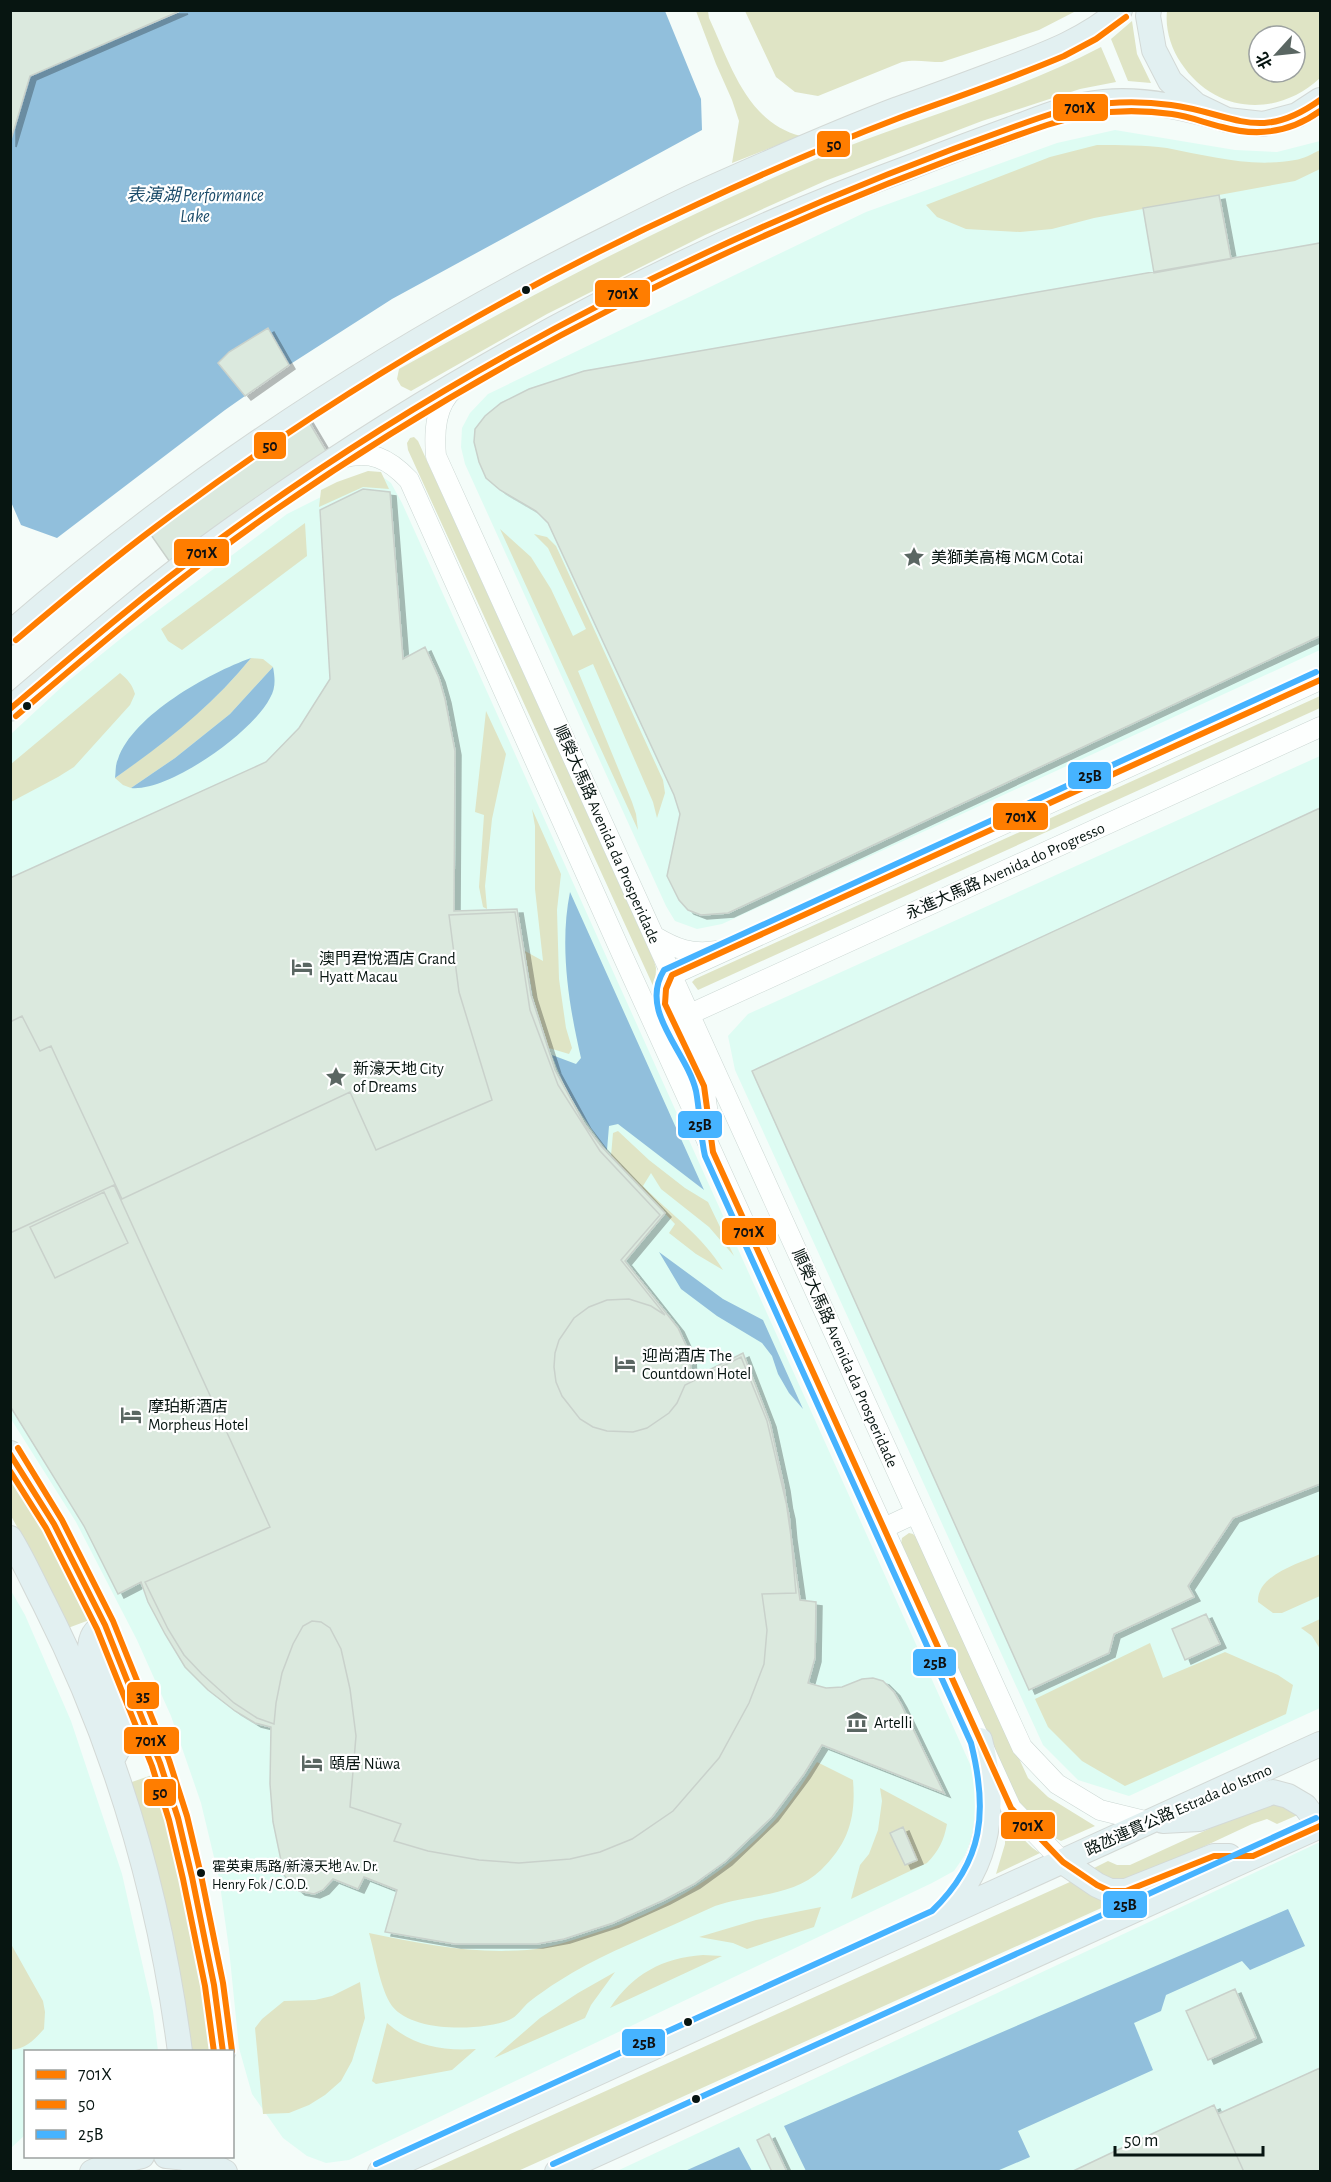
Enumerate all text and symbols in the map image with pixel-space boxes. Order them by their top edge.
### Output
north arrow [1247,24,1307,84]
text: 北 [1253,50,1275,72]
line badge: 701X [1052,93,1109,122]
text: 701X [1065,100,1096,116]
line badge: 50 [816,130,851,158]
text: 50 [826,137,842,153]
water label: 表演湖 Performance Lake [126,185,264,226]
line badge: 701X [594,279,651,308]
unlabelled marker [520,284,532,296]
text: 701X [608,286,639,302]
line badge: 50 [253,431,287,460]
text: 50 [262,438,278,454]
line badge: 701X [173,538,230,567]
text: 701X [187,545,218,561]
place icon: 美獅美高梅 MGM Cotai [902,545,926,569]
place label: 美獅美高梅 MGM Cotai [931,549,1083,566]
unlabelled marker [21,700,33,712]
street label: 順榮大馬路 Avenida da Prosperidade [552,722,664,946]
line badge: 25B [1067,761,1112,790]
text: 25B [1078,768,1102,784]
line badge: 701X [992,802,1049,831]
text: 701X [1006,809,1037,825]
street label: 永進大馬路 Avenida do Progresso [903,819,1107,922]
place label: 澳門君悅酒店 Grand Hyatt Macau [319,950,456,986]
hotel icon: 澳門君悅酒店 Grand Hyatt Macau [290,955,314,979]
place label: 新濠天地 City of Dreams [353,1060,444,1095]
place icon: 新濠天地 City of Dreams [324,1065,348,1089]
line badge: 25B [677,1110,723,1139]
text: 25B [688,1117,712,1133]
line badge: 701X [721,1217,777,1246]
text: 701X [734,1224,765,1240]
street label: 順榮大馬路 Avenida da Prosperidade [790,1246,902,1470]
place label: 迎尚酒店 The Countdown Hotel [642,1347,751,1382]
hotel icon: 迎尚酒店 The Countdown Hotel [613,1352,637,1376]
place label: 摩珀斯酒店 Morpheus Hotel [148,1397,248,1433]
hotel icon: 摩珀斯酒店 Morpheus Hotel [119,1403,143,1427]
line badge: 25B [912,1648,957,1677]
text: 25B [923,1655,947,1671]
line badge: 35 [126,1681,160,1710]
text: 35 [136,1688,150,1704]
museum icon: Artelli [845,1710,869,1734]
place label: Artelli [874,1715,912,1731]
line badge: 701X [123,1726,180,1755]
text: 701X [136,1733,167,1749]
hotel icon: 頤居 Nüwa [300,1751,324,1775]
place label: 頤居 Nüwa [329,1756,400,1772]
street label: 路氹連貫公路 Estrada do Istmo [1082,1760,1274,1858]
line badge: 50 [143,1778,177,1807]
text: 50 [152,1785,168,1801]
line badge: 701X [1000,1811,1056,1840]
text: 701X [1013,1818,1044,1834]
place label: 霍英東馬路/新濠天地 Av. Dr. Henry Fok / C.O.D. [212,1858,378,1892]
marker: 霍英東馬路/新濠天地 Av. Dr. Henry Fok / C.O.D. [195,1867,207,1879]
line badge: 25B [1102,1890,1148,1919]
text: 25B [1113,1897,1137,1913]
unlabelled marker [682,2016,694,2028]
line badge: 25B [621,2028,666,2057]
text: 25B [632,2035,656,2051]
legend [24,2050,234,2158]
text: 701X [78,2066,112,2084]
unlabelled marker [690,2093,702,2105]
text: 50 [78,2096,95,2114]
scale bar [1115,2119,1264,2157]
text: 25B [78,2126,103,2144]
text: 50 m [1124,2132,1158,2150]

